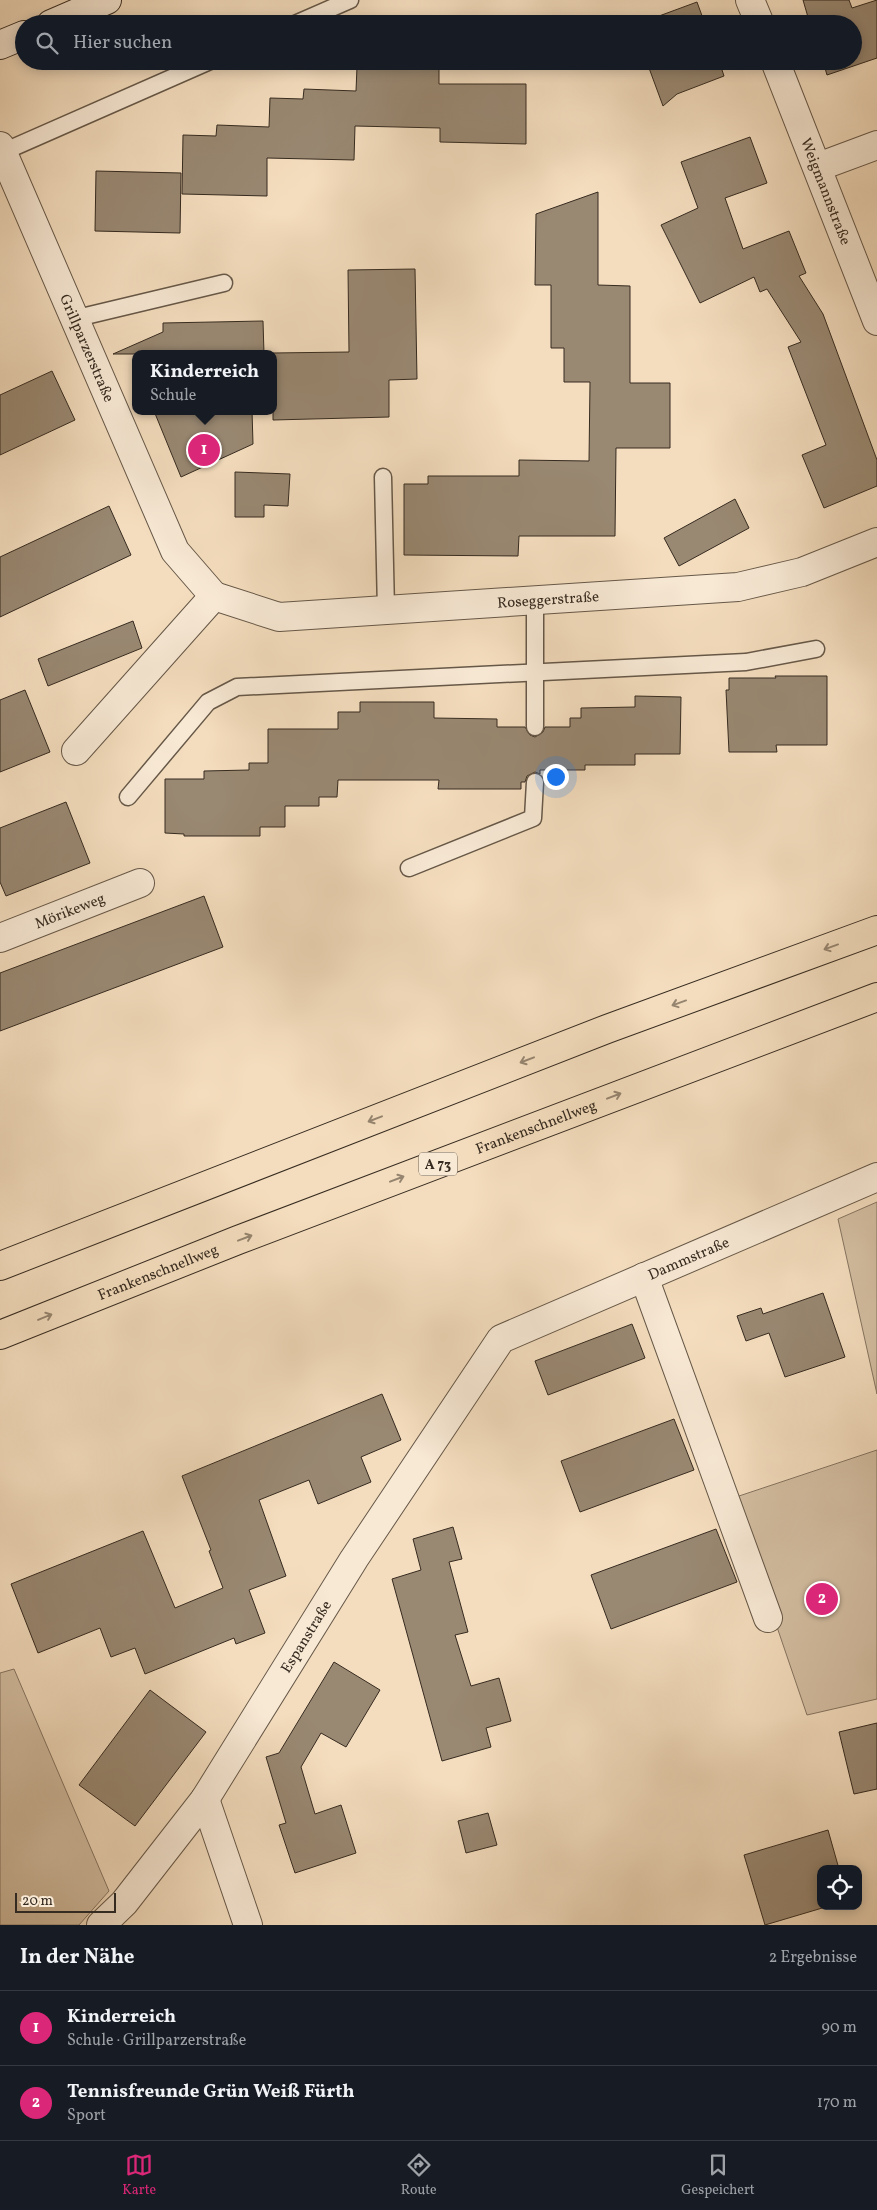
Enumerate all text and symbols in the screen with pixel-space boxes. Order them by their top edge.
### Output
search box [15,15,862,70]
icon: search [33,29,61,57]
text: Hier suchen [73,30,172,56]
street label: Weigmannstraße [794,135,855,249]
street label: Grillparzerstraße [53,291,118,406]
popup [132,350,277,415]
text: Kinderreich [150,359,259,385]
text: Schule [150,385,196,407]
pin: 1 [188,431,220,469]
street label: Roseggerstraße [497,587,600,615]
your location [543,764,569,790]
street label: Mörikeweg [32,889,109,935]
one-way arrow [824,943,839,952]
one-way arrow [671,999,687,1008]
one-way arrow [519,1056,535,1065]
one-way arrow [606,1091,621,1100]
street label: Frankenschnellweg [473,1095,600,1161]
one-way arrow [368,1115,383,1124]
road number: A 73 [419,1152,457,1176]
one-way arrow [389,1174,404,1183]
one-way arrow [237,1233,252,1242]
street label: Dammstraße [645,1233,733,1286]
street label: Frankenschnellweg [95,1240,222,1307]
one-way arrow [37,1312,52,1321]
pin: 2 [806,1580,838,1618]
street label: Espanstraße [277,1597,338,1678]
map controls [817,1865,862,1910]
button: locate [817,1865,862,1910]
scale bar [15,1890,116,1913]
text: 20 m [22,1892,53,1911]
text: In der Nähe [20,1943,135,1972]
text: 2 Ergebnisse [769,1947,857,1969]
text: Kinderreich [67,2004,176,2030]
text: 1 [33,2017,39,2039]
text: 90 m [821,2017,857,2039]
text: Schule · Grillparzerstraße [67,2030,246,2052]
text: Tennisfreunde Grün Weiß Fürth [67,2079,355,2105]
text: 2 [32,2092,40,2114]
text: 170 m [817,2092,857,2114]
text: Sport [67,2105,106,2127]
tab: Karte [122,2151,156,2200]
tab: Route [401,2151,437,2200]
tab: Gespeichert [681,2151,755,2200]

